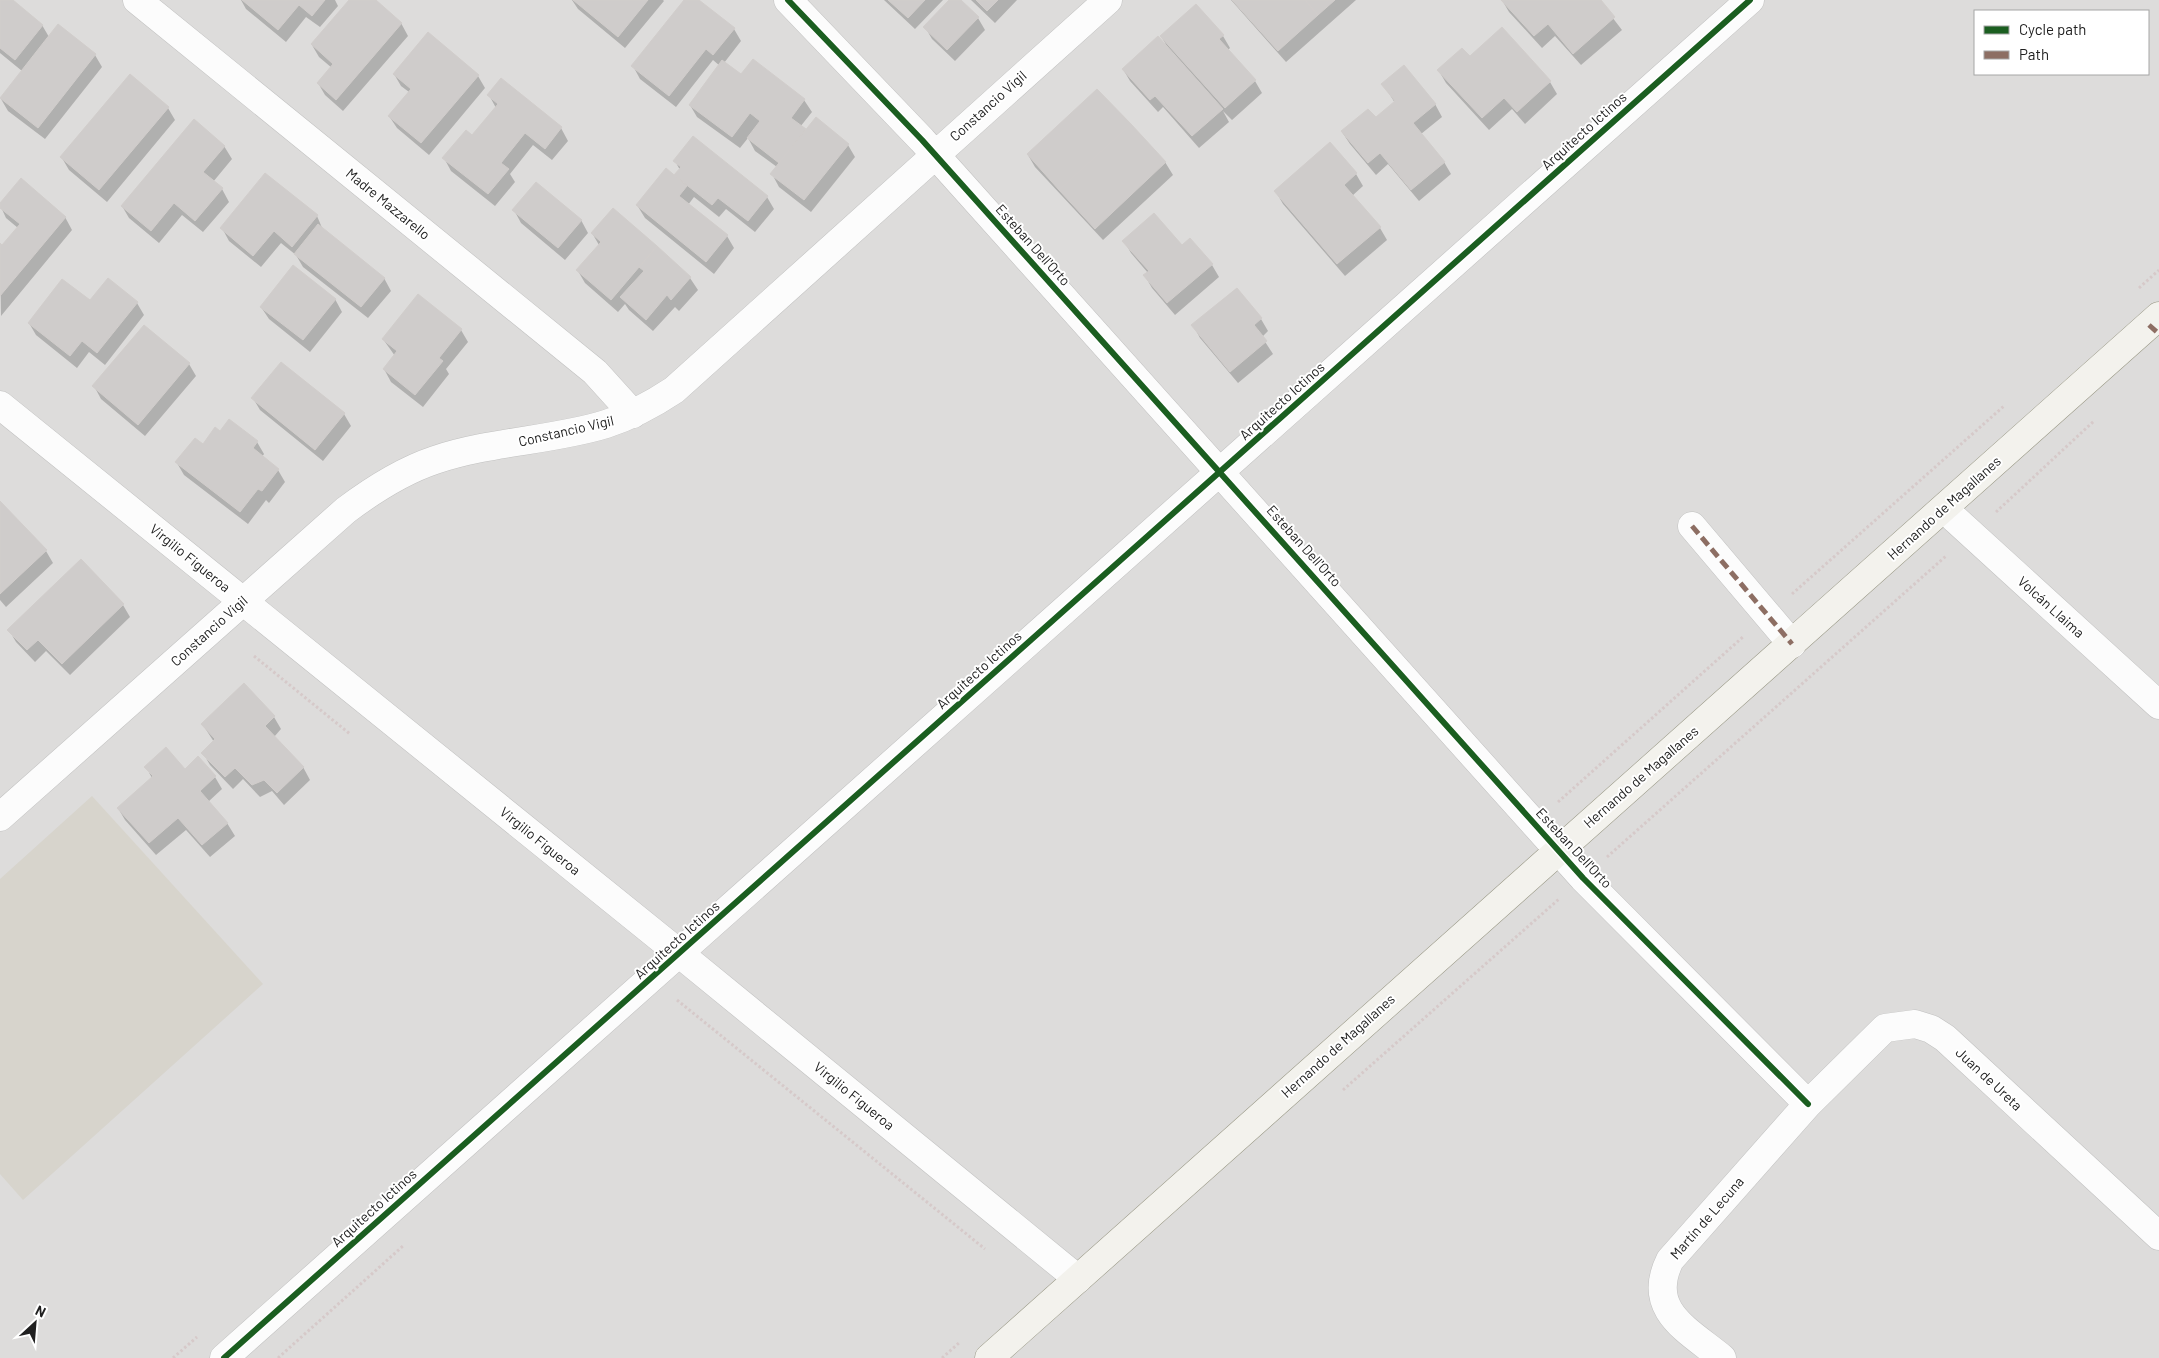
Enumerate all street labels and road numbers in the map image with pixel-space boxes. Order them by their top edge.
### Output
street label: Constancio Vigil [946,67,1030,145]
street label: Arquitecto Ictinos [1538,88,1630,173]
street label: Madre Mazzarello [343,164,434,243]
street label: Esteban Dell'Orto [992,200,1074,289]
street label: Arquitecto Ictinos [1236,358,1328,443]
street label: Constancio Vigil [516,411,615,450]
street label: Hernando de Magallanes [1883,452,2004,563]
street label: Esteban Dell'Orto [1263,501,1345,590]
street label: Virgilio Figueroa [147,520,234,595]
street label: Volcán Llaima [2015,572,2088,641]
street label: Constancio Vigil [167,592,251,670]
street label: Arquitecto Ictinos [933,627,1025,712]
street label: Hernando de Magallanes [1580,722,1702,831]
street label: Virgilio Figueroa [497,803,584,878]
street label: Esteban Dell'Orto [1533,804,1616,891]
street label: Arquitecto Ictinos [631,897,723,982]
street label: Hernando de Magallanes [1277,990,1398,1101]
street label: Juan de Ureta [1953,1044,2026,1114]
street label: Virgilio Figueroa [811,1058,898,1133]
street label: Arquitecto Ictinos [328,1165,420,1250]
street label: Martín de Lecuna [1666,1173,1747,1262]

